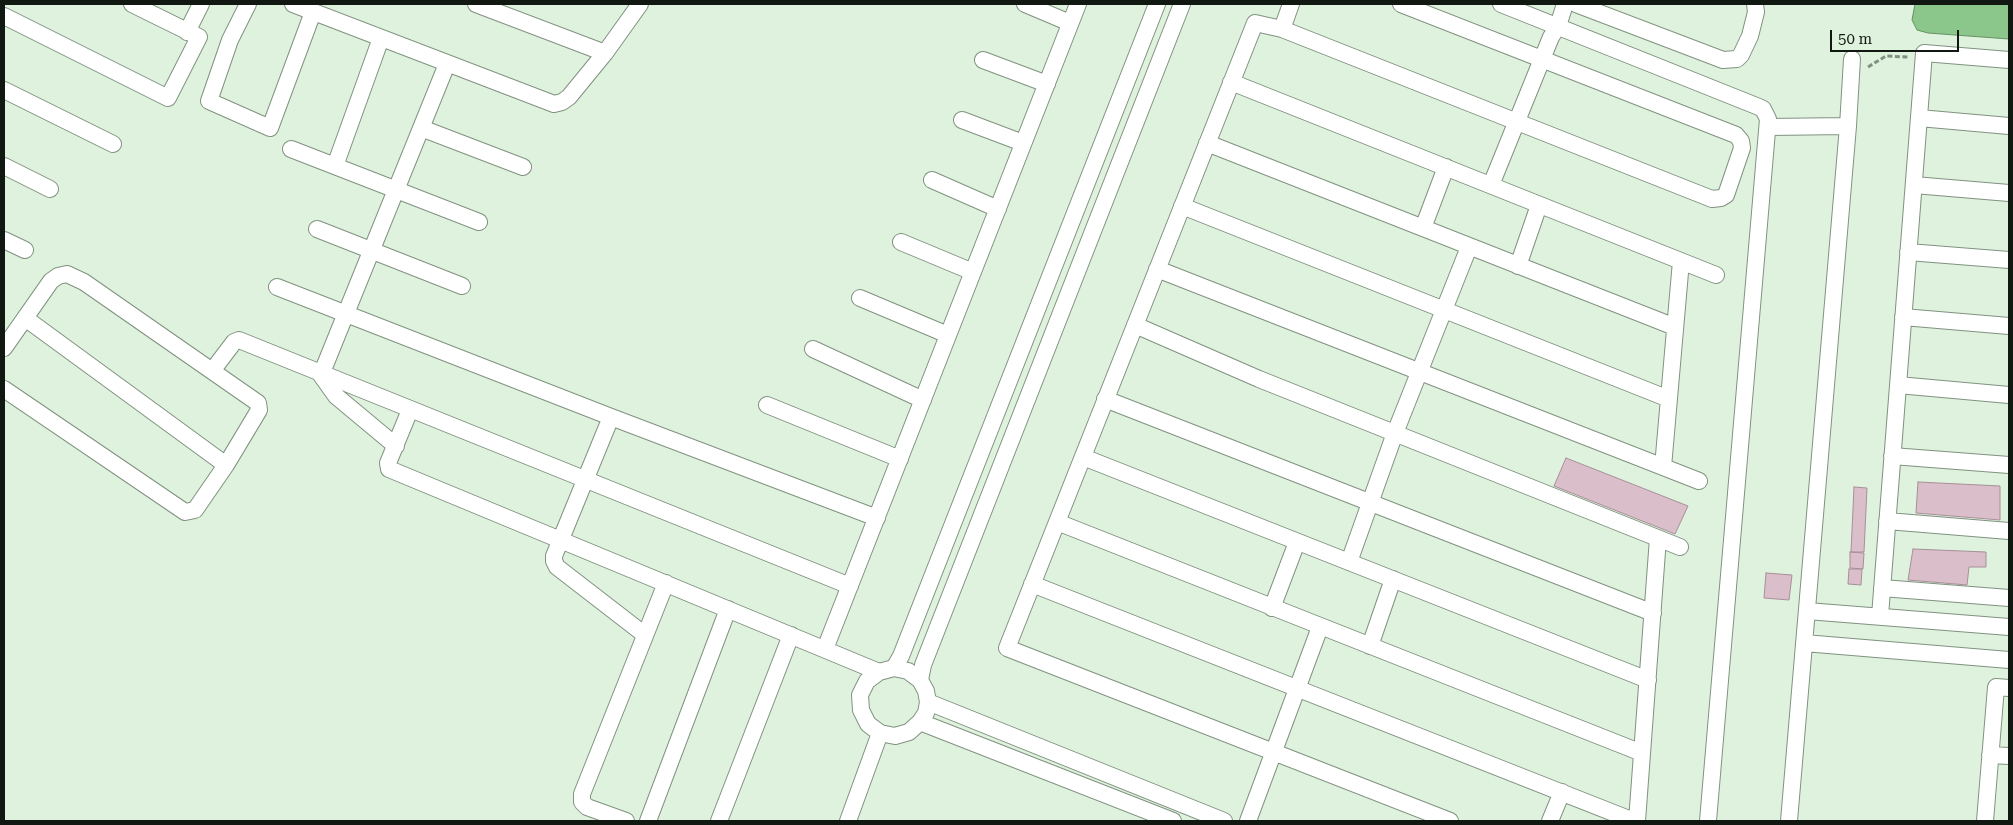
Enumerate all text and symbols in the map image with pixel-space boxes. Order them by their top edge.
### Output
scale bar [1833,20,1962,52]
text: 50 m [1838,30,1872,48]

